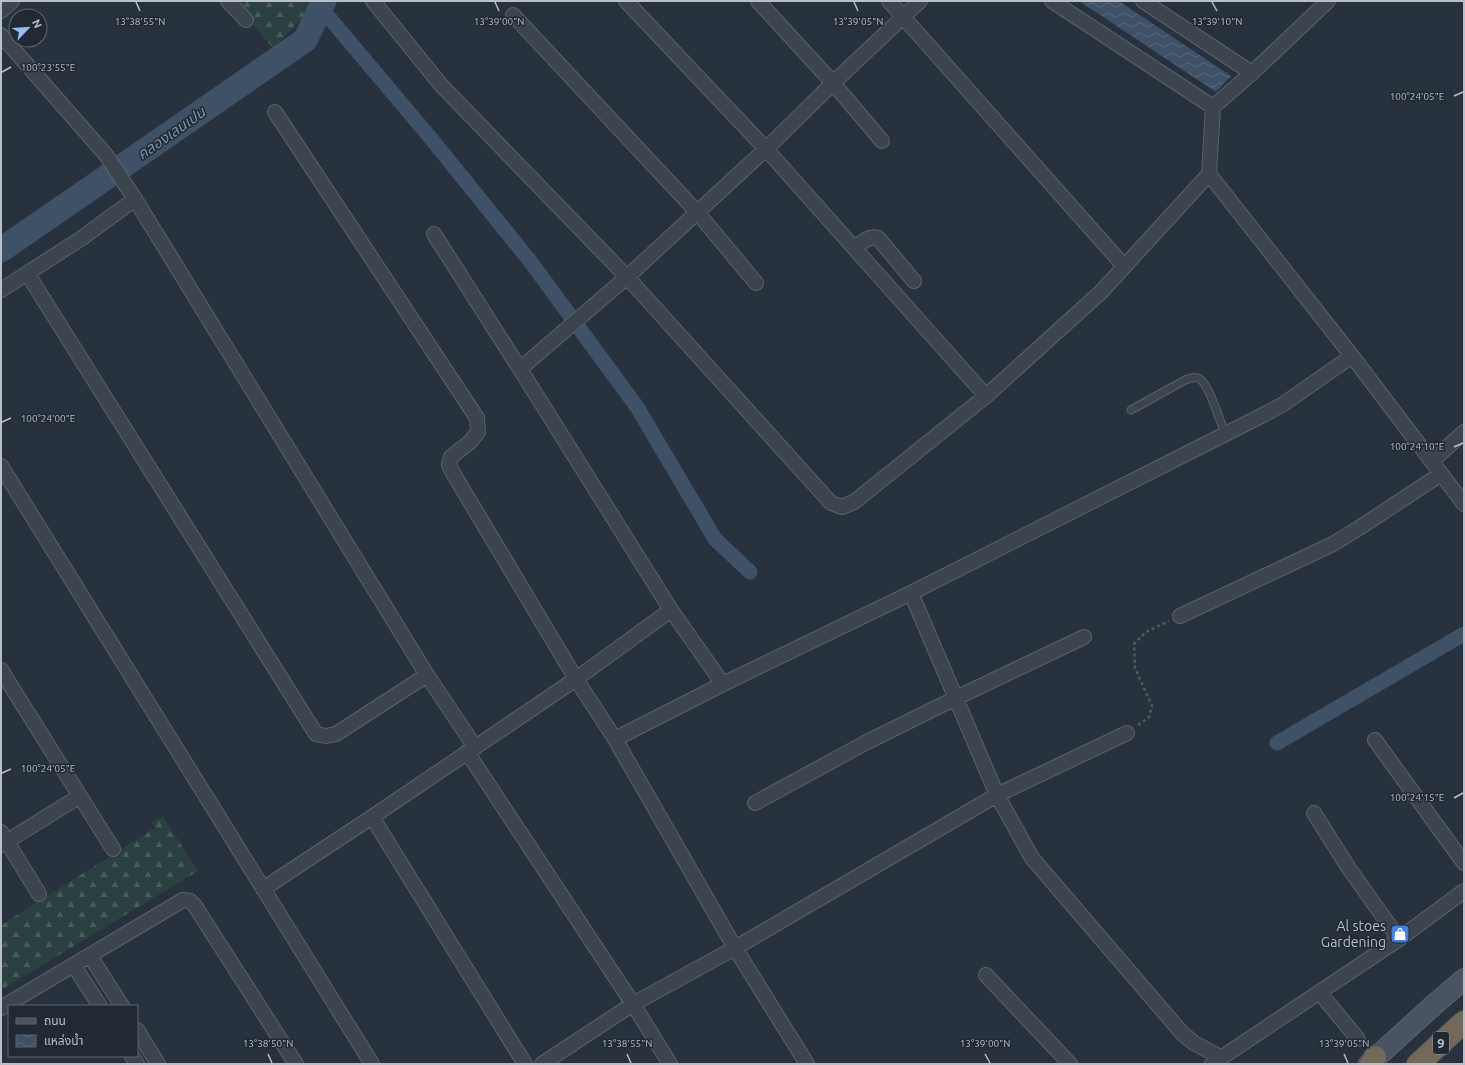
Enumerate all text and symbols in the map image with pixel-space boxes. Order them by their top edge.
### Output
north arrow [8,8,48,48]
text: 13°38'55"N [115,16,165,27]
text: 13°39'00"N [474,16,524,27]
text: 13°39'05"N [833,16,883,27]
text: 13°39'10"N [1192,16,1242,27]
text: N [30,18,44,30]
text: 100°23'55"E [21,62,76,73]
text: 100°24'05"E [1390,91,1445,102]
water label: คลองเลนเปน [134,103,209,163]
text: 100°24'00"E [21,413,76,424]
text: 100°24'10"E [1390,441,1445,452]
text: 100°24'05"E [21,763,76,774]
text: 100°24'15"E [1390,792,1445,803]
place label: Al stoes Gardening [1321,918,1386,950]
shop icon: Al stoes Gardening [1389,923,1411,945]
legend [8,1005,138,1057]
text: ถนน [44,1014,66,1027]
text: แหล่งน้ำ [44,1032,83,1047]
road number: 9 [1433,1032,1449,1054]
text: 13°38'50"N [243,1038,293,1049]
text: 13°38'55"N [602,1038,652,1049]
text: 13°39'00"N [960,1038,1010,1049]
text: 13°39'05"N [1319,1038,1369,1049]

